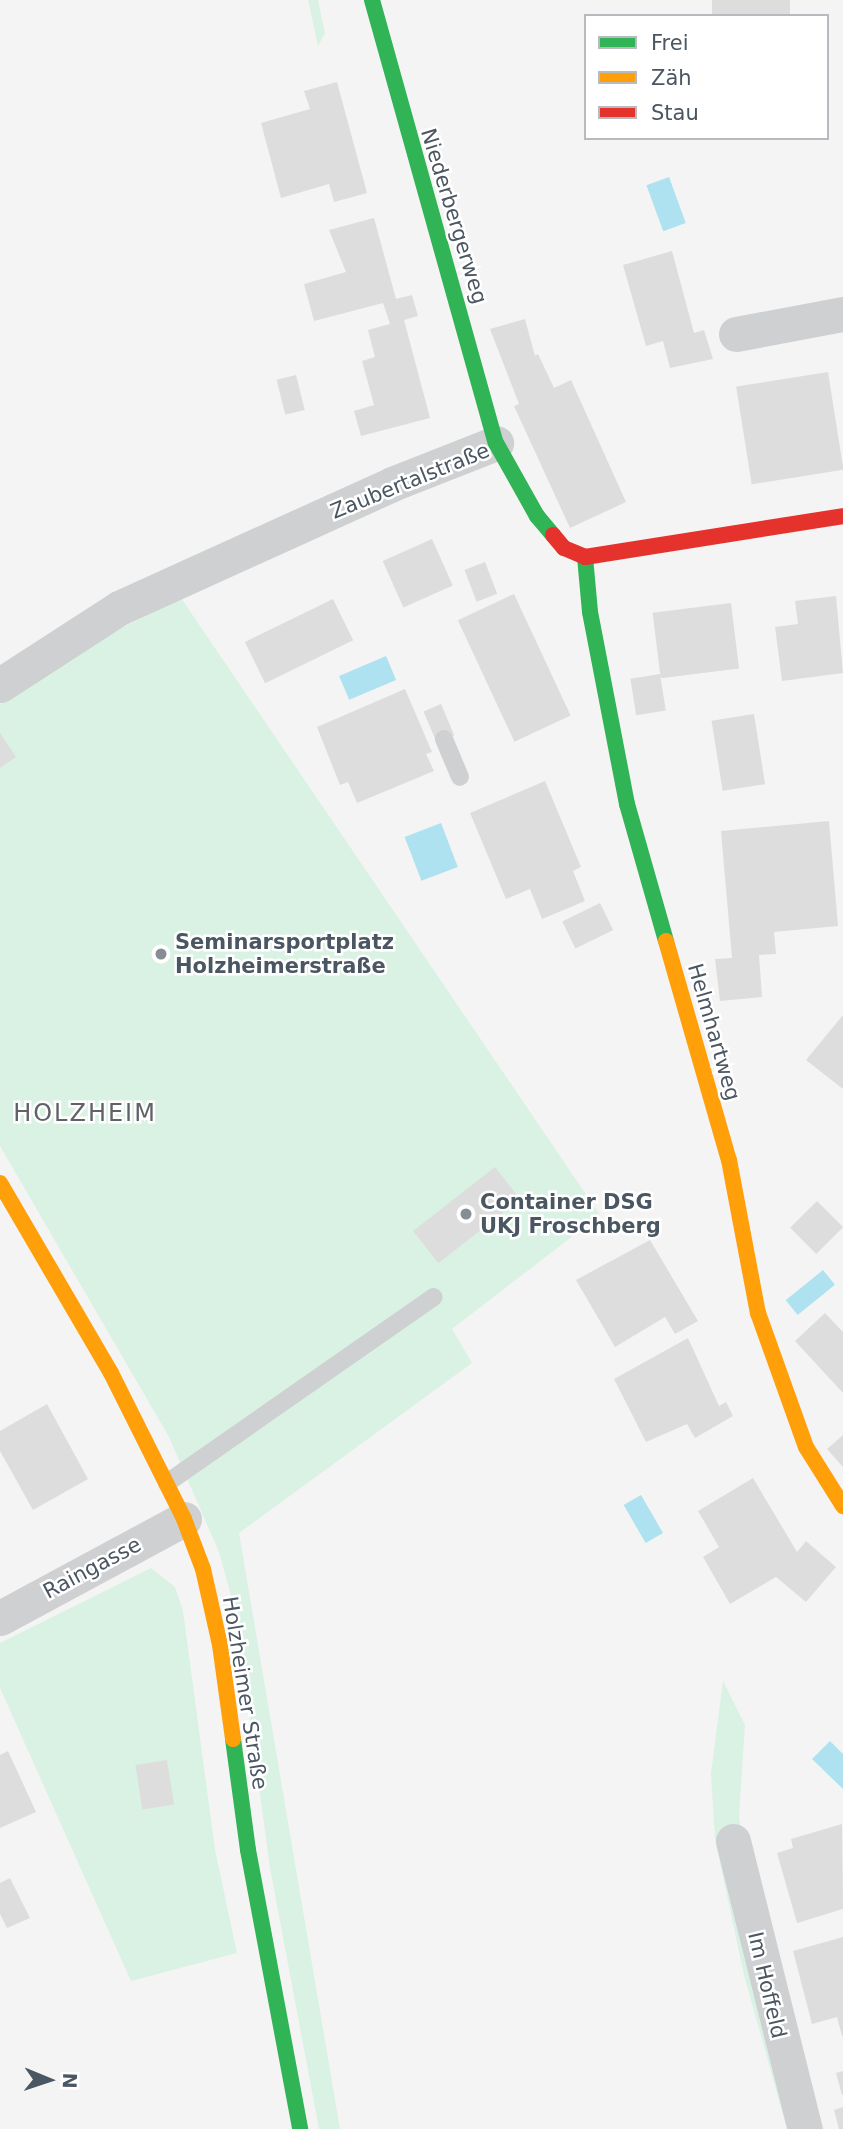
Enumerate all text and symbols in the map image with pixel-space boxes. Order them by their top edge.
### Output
legend [584,14,829,140]
text: Frei [651,31,688,55]
text: Zäh [651,66,692,90]
text: Stau [651,101,699,125]
street label: Niederbergerweg [415,125,493,307]
street label: Zaubertalstraße [327,438,493,524]
place label: Seminarsportplatz Holzheimerstraße [175,929,394,979]
marker: Seminarsportplatz Holzheimerstraße [153,946,169,962]
street label: Helmhartweg [682,961,746,1103]
district label: HOLZHEIM [14,1100,156,1128]
place label: Container DSG UKJ Froschberg [480,1189,661,1239]
marker: Container DSG UKJ Froschberg [458,1206,474,1222]
street label: Raingasse [39,1532,145,1604]
street label: Holzheimer Straße [217,1595,273,1791]
street label: Im Hoffeld [743,1929,791,2041]
north arrow [14,2045,84,2115]
text: N [59,2072,81,2089]

